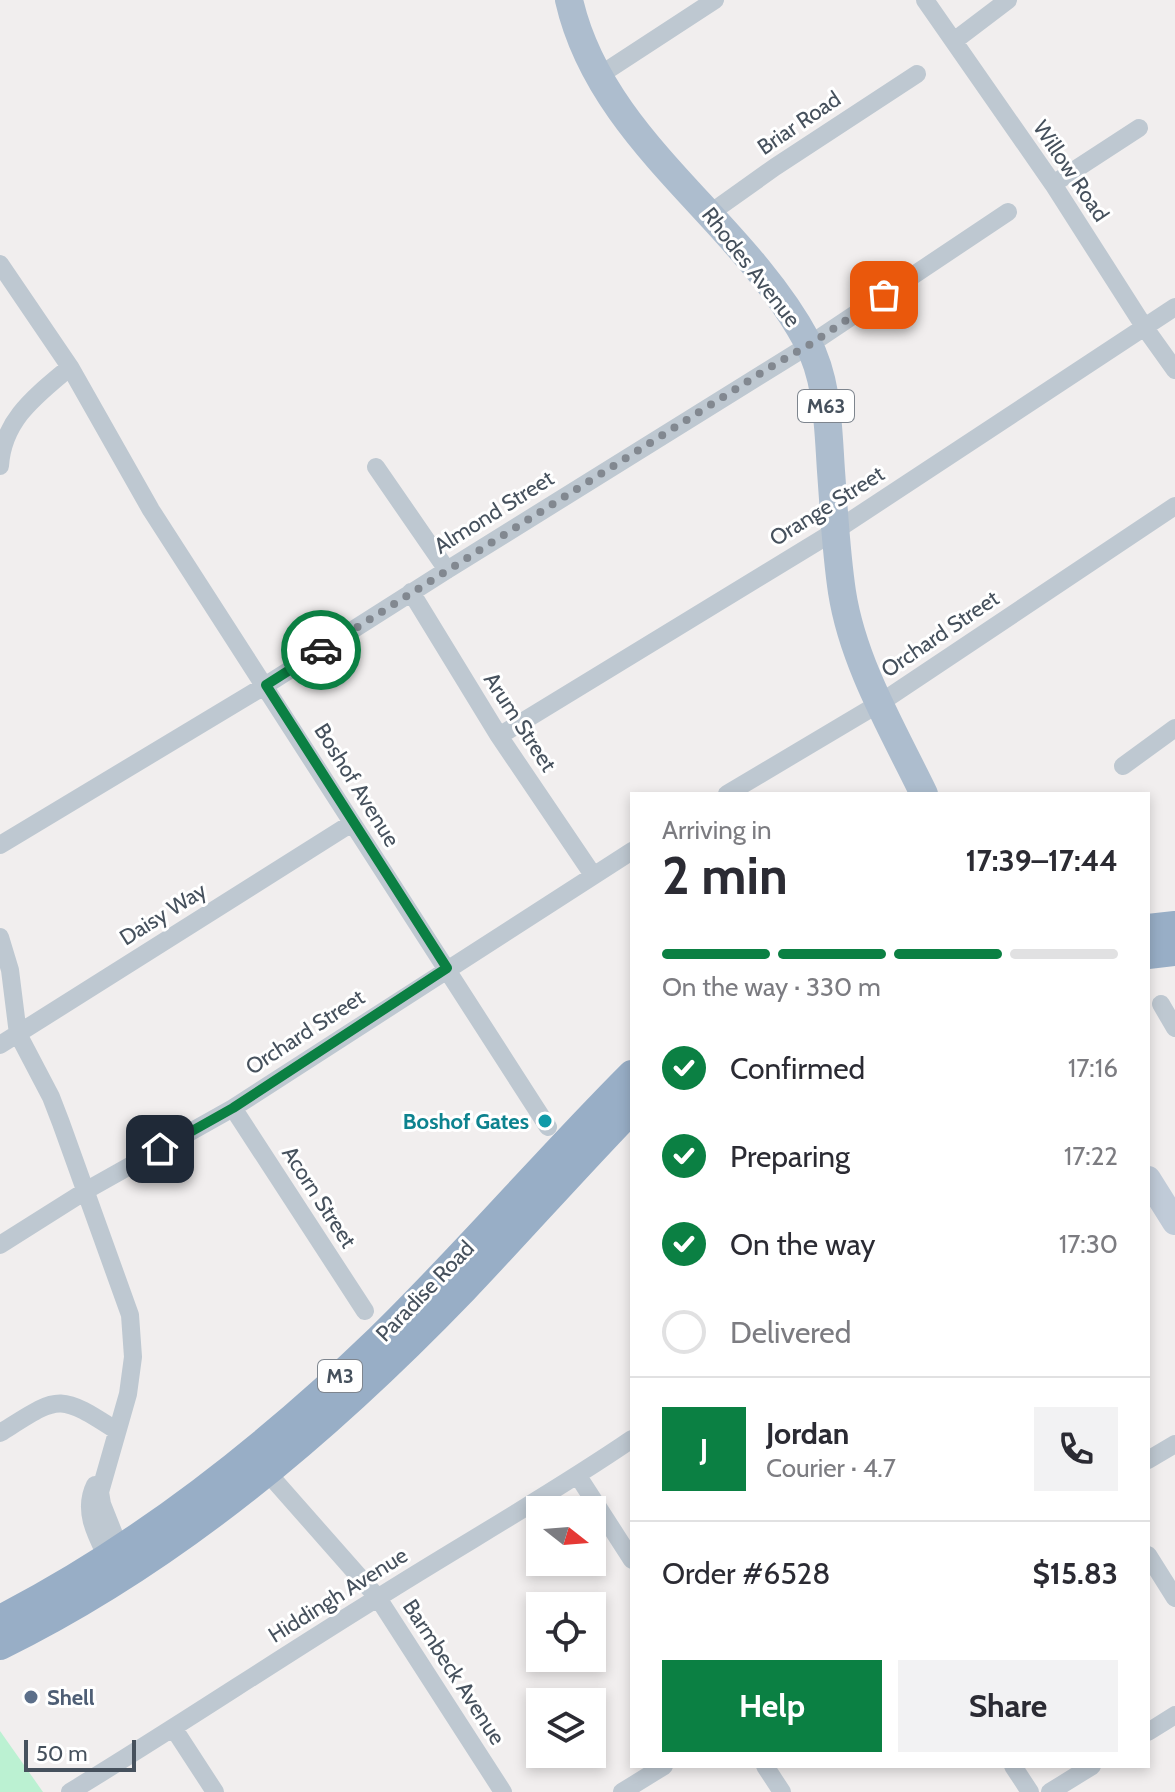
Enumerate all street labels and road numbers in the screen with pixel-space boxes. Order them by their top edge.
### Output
street label: Briar Road [752,85,846,161]
street label: Willow Road [1027,115,1115,227]
street label: Rhodes Avenue [696,202,806,332]
road number: M63 [798,390,854,422]
street label: Orange Street [765,460,890,552]
street label: Almond Street [429,464,559,559]
street label: Orchard Street [876,584,1005,683]
street label: Arum Street [478,667,562,777]
street label: Boshof Avenue [308,718,406,852]
street label: Daisy Way [115,877,211,951]
street label: Orchard Street [240,983,370,1080]
street label: Acorn Street [276,1141,362,1253]
street label: Paradise Road [370,1235,480,1347]
road number: M3 [318,1360,362,1392]
street label: Hiddingh Avenue [263,1541,413,1649]
street label: Barmbeck Avenue [397,1594,511,1750]

